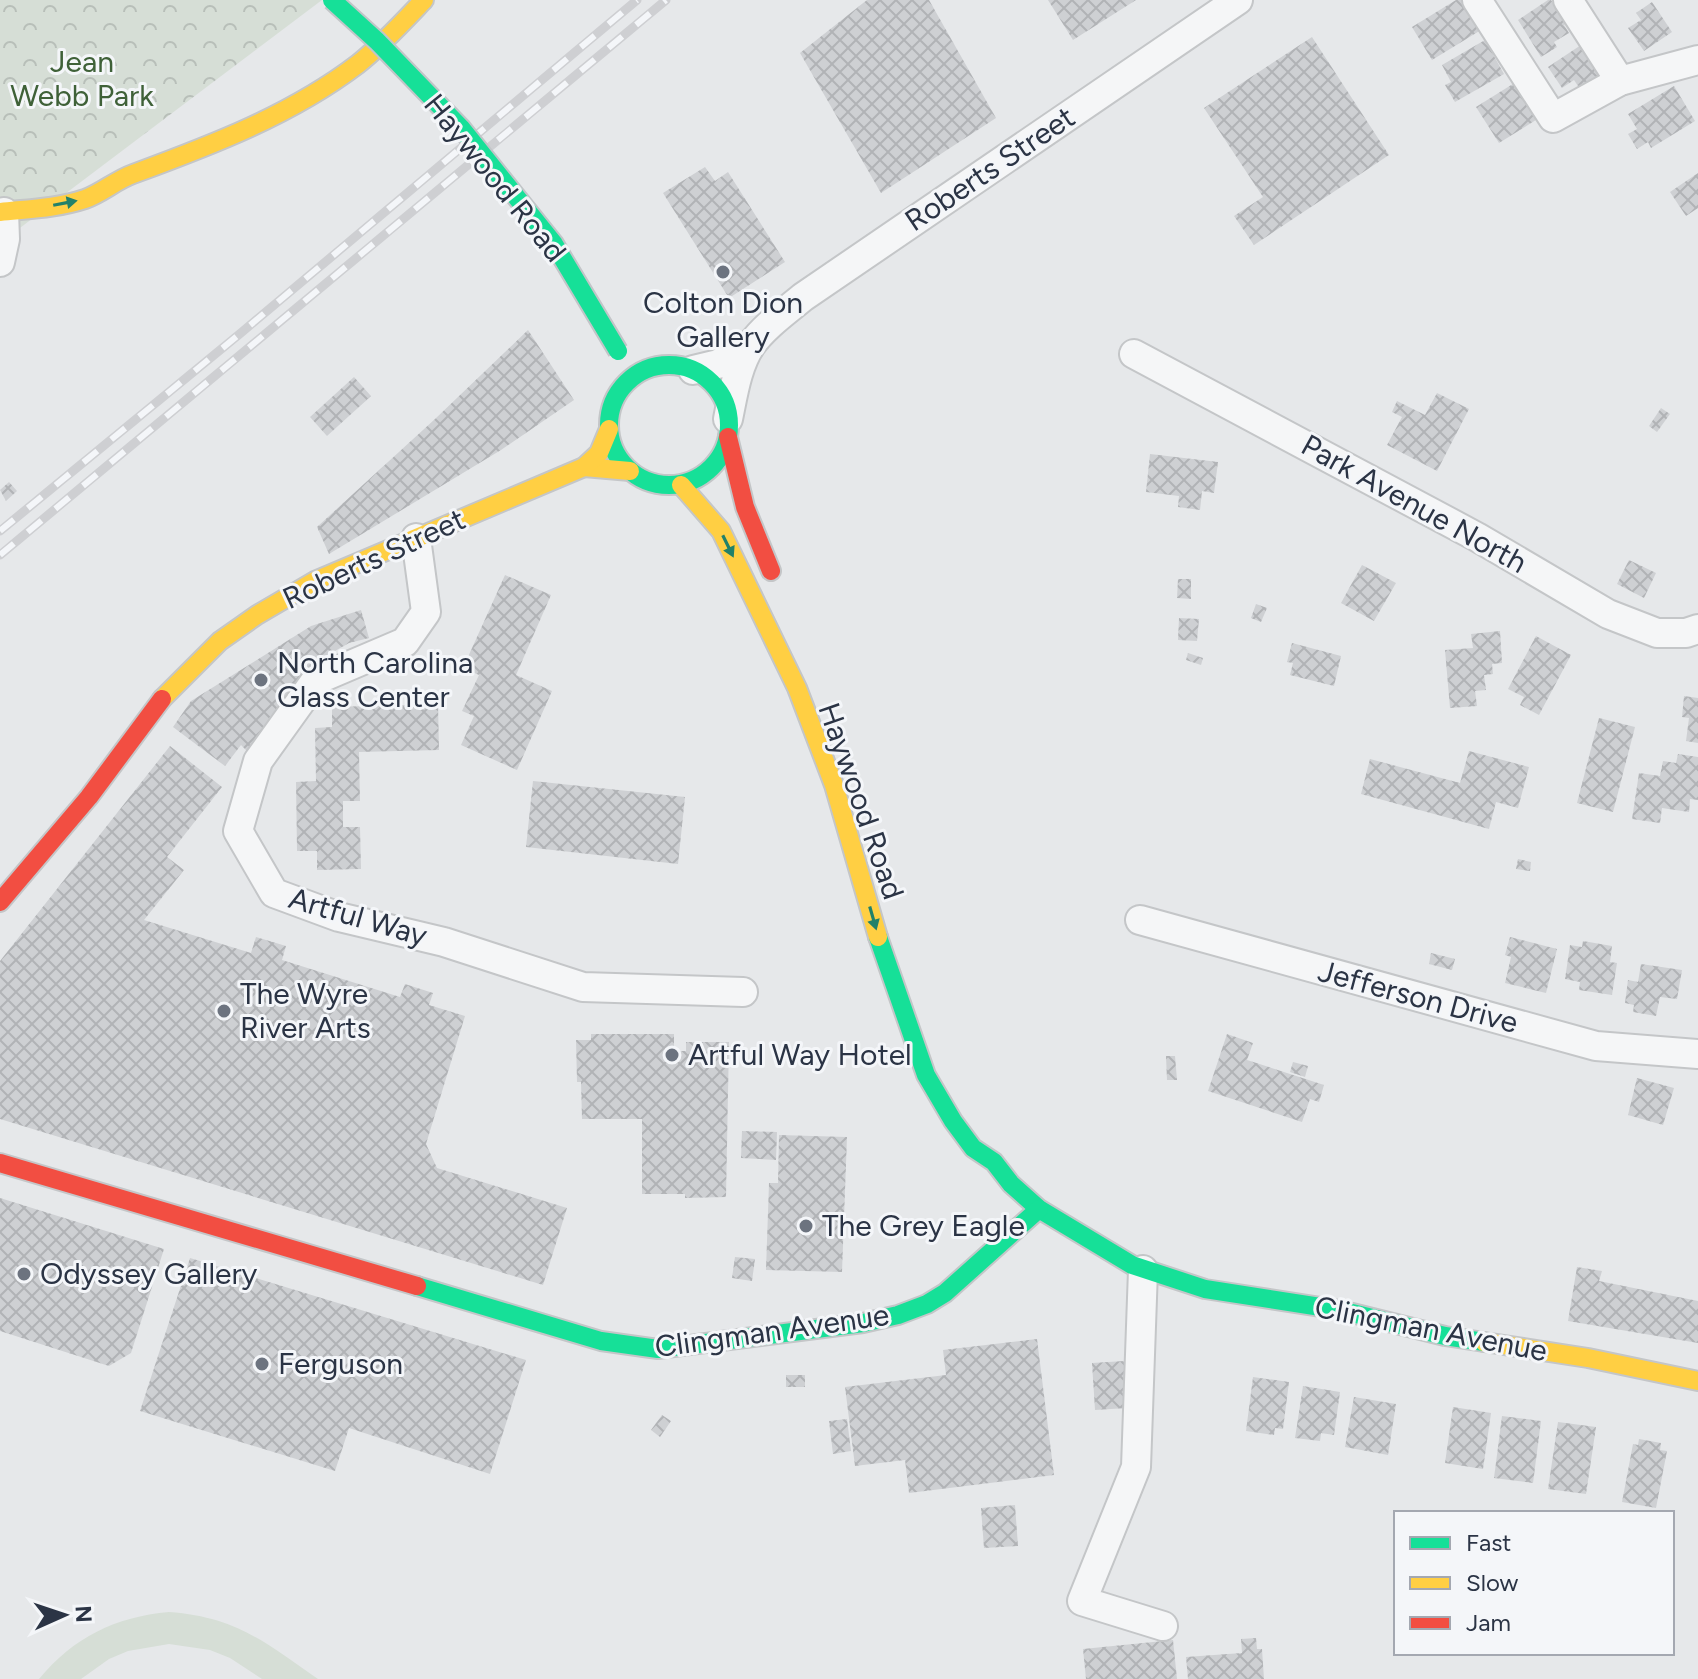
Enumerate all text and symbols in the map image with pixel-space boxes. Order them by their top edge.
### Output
park label: Jean Webb Park [10,43,154,114]
street label: Haywood Road [416,86,574,269]
street label: Roberts Street [898,98,1082,239]
one-way arrow [52,196,77,208]
marker: Colton Dion Gallery [714,263,732,281]
place label: Colton Dion Gallery [643,284,803,355]
street label: Park Avenue North [1295,426,1533,581]
street label: Roberts Street [277,500,471,617]
one-way arrow [721,535,735,558]
place label: North Carolina Glass Center [277,644,473,715]
marker: North Carolina Glass Center [252,671,270,689]
street label: Haywood Road [811,698,912,904]
street label: Artful Way [285,879,432,954]
one-way arrow [867,906,880,930]
street label: Jefferson Drive [1314,952,1522,1041]
place label: The Wyre River Arts [240,975,371,1046]
marker: The Wyre River Arts [215,1002,233,1020]
place label: Artful Way Hotel [688,1036,912,1073]
marker: Artful Way Hotel [663,1046,681,1064]
place label: The Grey Eagle [822,1207,1025,1244]
marker: The Grey Eagle [797,1217,815,1235]
place label: Odyssey Gallery [40,1255,258,1292]
marker: Odyssey Gallery [15,1265,33,1283]
street label: Clingman Avenue [1312,1288,1550,1369]
street label: Clingman Avenue [653,1296,891,1365]
place label: Ferguson [278,1345,403,1382]
marker: Ferguson [253,1355,271,1373]
legend [1394,1511,1674,1655]
text: Fast [1466,1528,1511,1557]
text: Slow [1466,1568,1519,1597]
north arrow [24,1575,104,1655]
text: N [70,1605,97,1623]
text: Jam [1466,1608,1511,1637]

